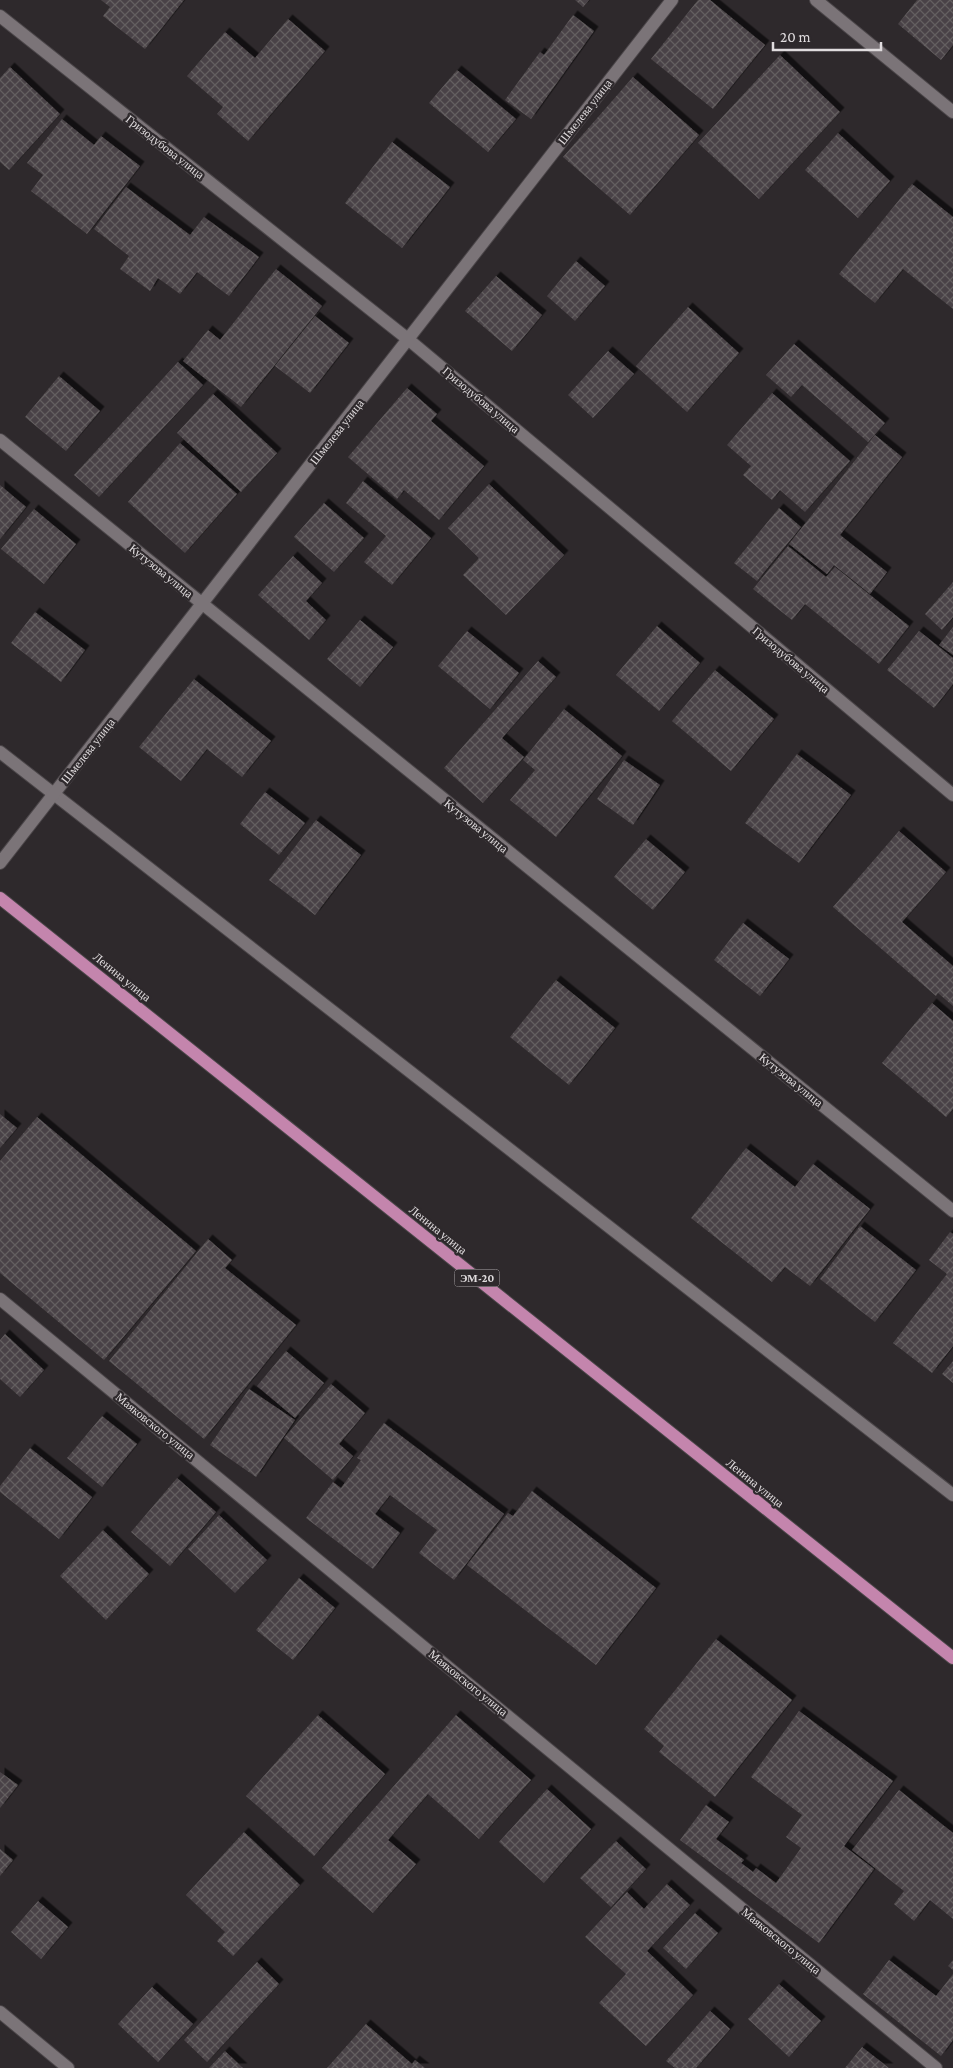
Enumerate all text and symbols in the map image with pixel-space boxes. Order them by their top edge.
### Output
scale bar [773,20,880,52]
text: 20 m [780,29,811,45]
street label: Шмелева улица [555,76,615,147]
street label: Гризодубова улица [123,112,208,182]
street label: Гризодубова улица [440,364,523,437]
street label: Шмелева улица [307,396,367,467]
street label: Кутузова улица [126,541,196,601]
street label: Гризодубова улица [750,624,833,697]
street label: Шмелева улица [58,715,118,786]
street label: Кутузова улица [441,796,511,856]
street label: Ленина улица [90,950,154,1005]
street label: Кутузова улица [756,1050,826,1110]
street label: Ленина улица [406,1203,470,1258]
road number: ЭМ-20 [454,1270,500,1286]
street label: Маяковского улица [113,1390,198,1463]
street label: Ленина улица [723,1456,787,1511]
street label: Маяковского улица [426,1647,511,1720]
street label: Маяковского улица [739,1905,824,1978]

